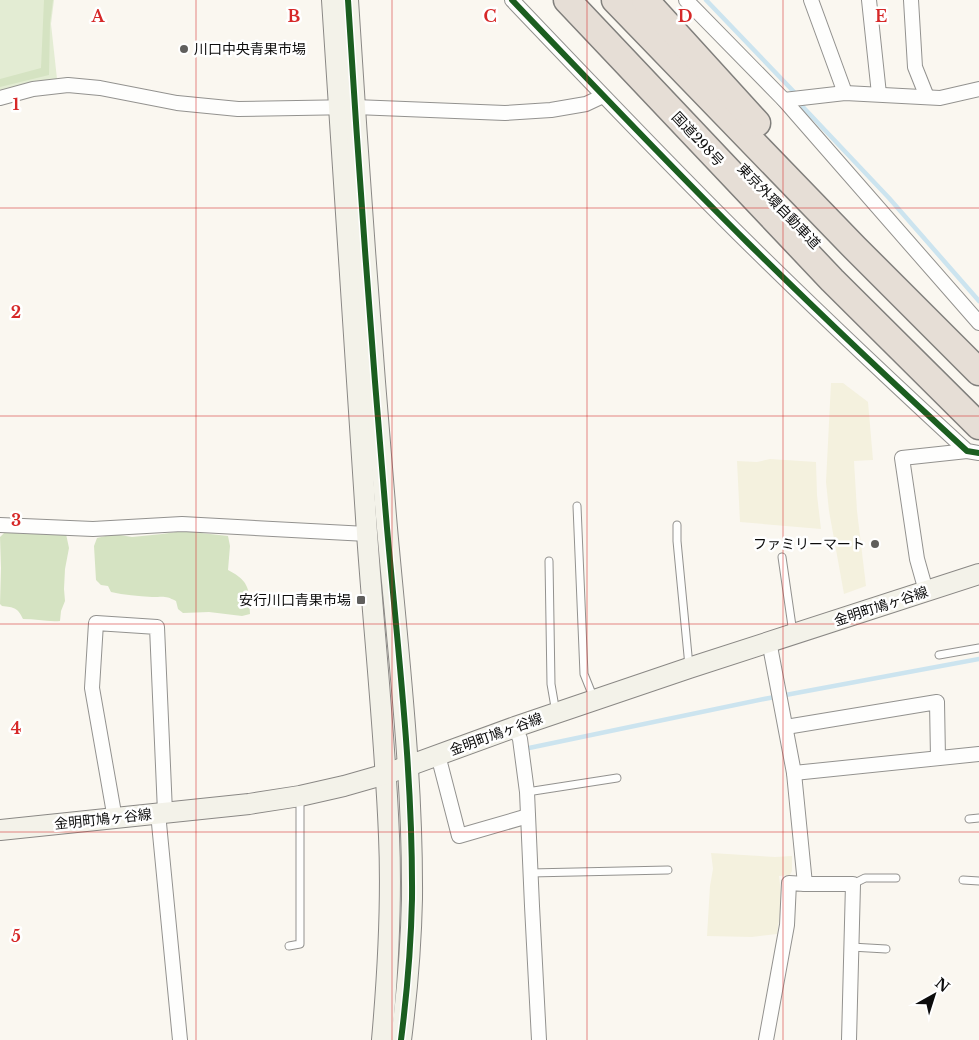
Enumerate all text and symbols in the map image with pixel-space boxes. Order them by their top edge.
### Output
text: A [91,6,106,26]
text: B [288,6,301,26]
text: C [483,6,497,26]
text: D [678,6,692,26]
text: E [875,6,887,26]
place label: 川口中央青果市場 [194,40,306,58]
marker: 川口中央青果市場 [178,43,190,55]
text: 1 [13,94,20,114]
street label: 国道298号 [668,108,728,170]
street label: 東京外環自動車道 [734,159,824,253]
text: 2 [11,302,21,322]
text: 3 [11,510,21,530]
place label: ファミリーマート [753,535,865,553]
marker: ファミリーマート [869,538,881,550]
street label: 金明町鳩ヶ谷線 [832,582,930,630]
place label: 安行川口青果市場 [239,591,351,609]
marker: 安行川口青果市場 [355,594,367,606]
street label: 金明町鳩ヶ谷線 [447,709,545,759]
text: 4 [11,718,21,738]
street label: 金明町鳩ヶ谷線 [53,805,153,833]
text: 5 [11,926,21,946]
north arrow [909,970,959,1020]
text: N [931,974,953,996]

